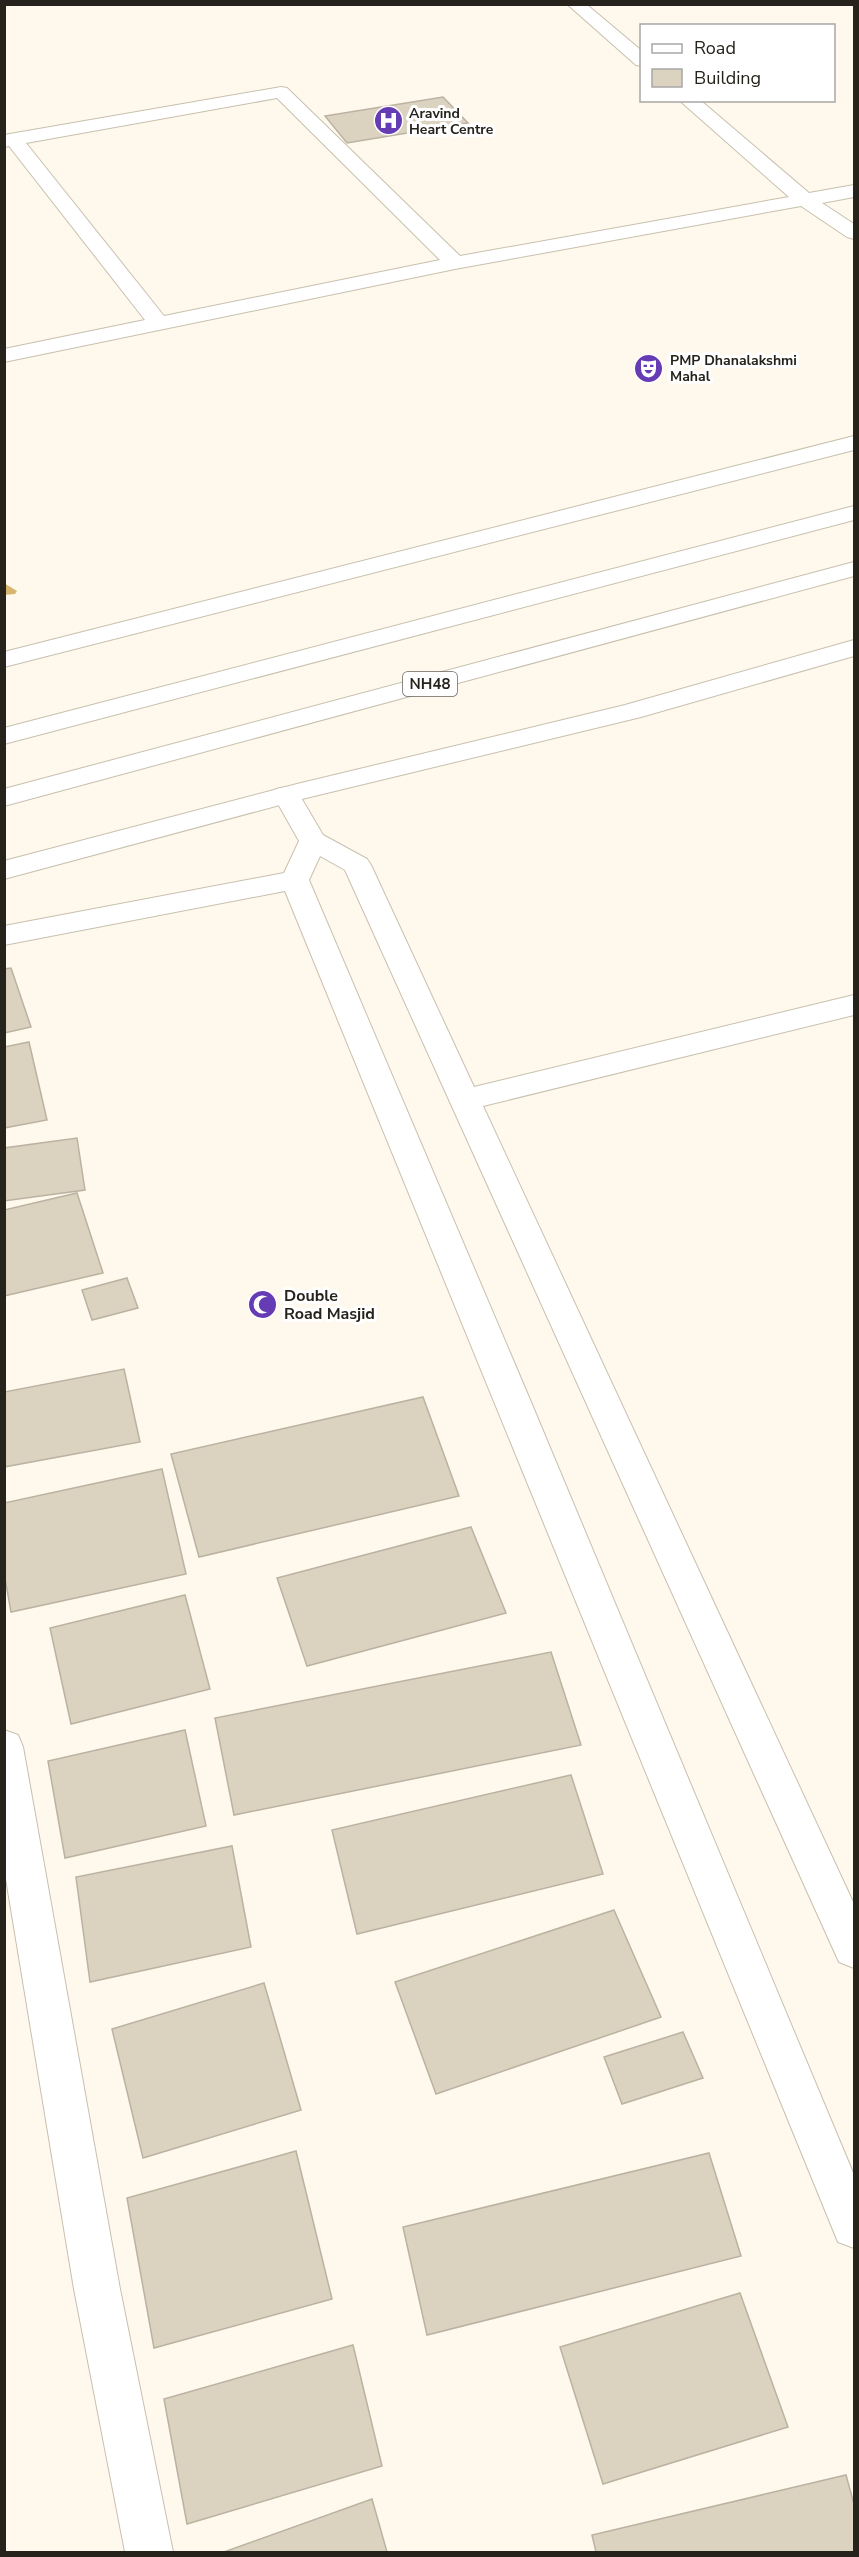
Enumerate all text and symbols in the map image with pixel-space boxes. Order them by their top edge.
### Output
legend [640,24,835,102]
text: Road [694,36,736,60]
text: Building [694,66,761,90]
place label: Aravind Heart Centre [409,104,494,139]
hospital icon: Aravind Heart Centre [372,105,404,137]
place label: PMP Dhanalakshmi Mahal [670,351,797,386]
theatre icon: PMP Dhanalakshmi Mahal [633,352,665,384]
road number: NH48 [403,672,457,696]
place label: Double Road Masjid [284,1285,375,1325]
mosque icon: Double Road Masjid [247,1288,279,1320]

